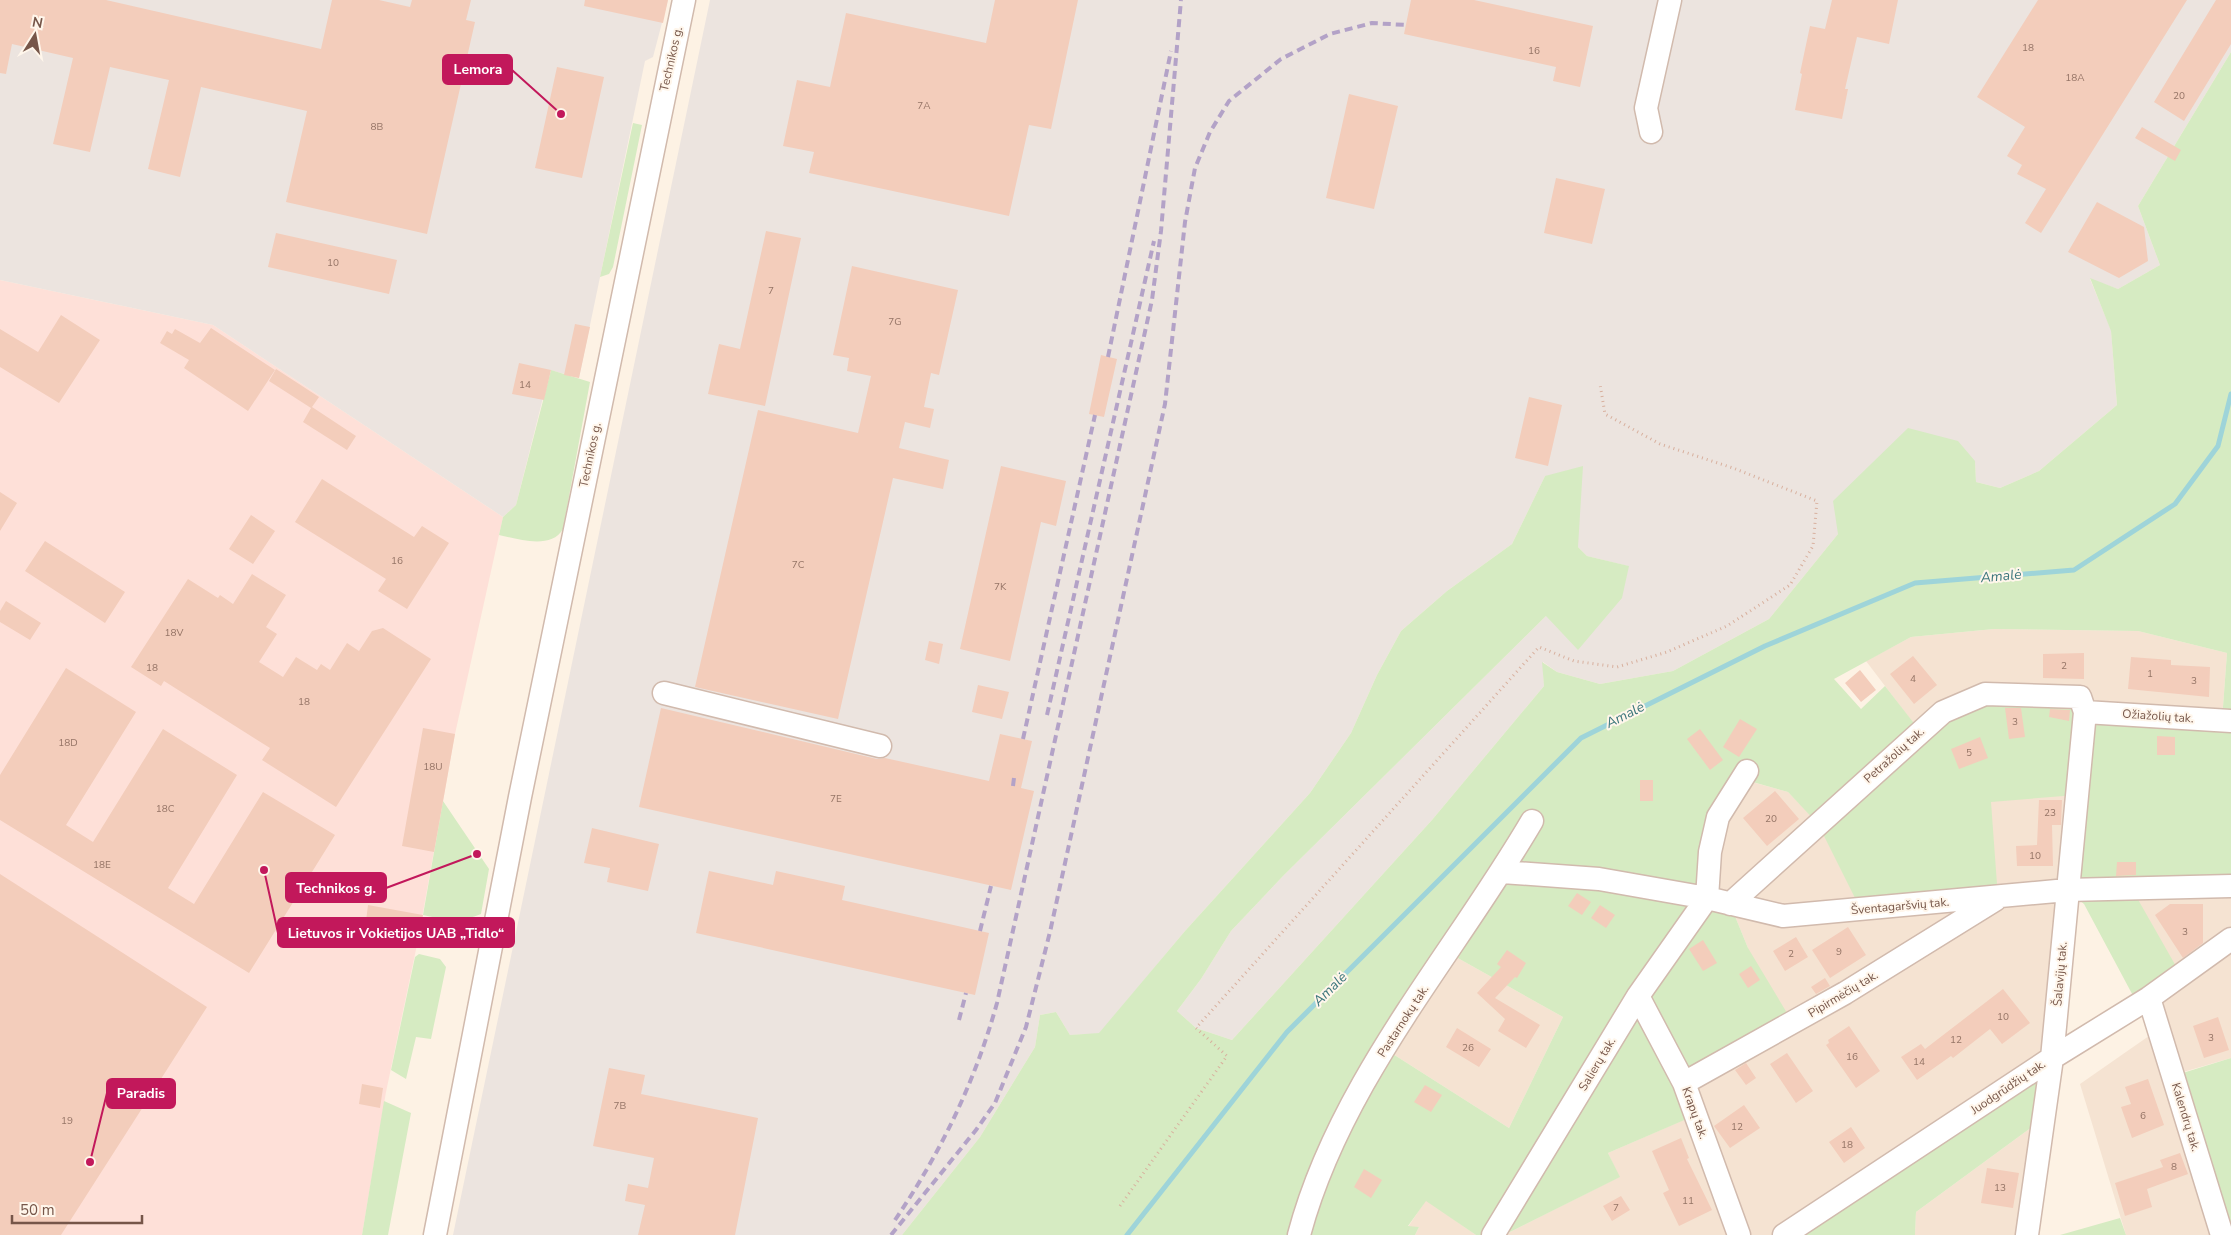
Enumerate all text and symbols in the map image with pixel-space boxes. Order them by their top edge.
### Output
north arrow [10,10,60,60]
text: N [30,12,44,33]
street label: Technikos g. [656,25,686,93]
house number: 18 [2022,41,2034,55]
house number: 16 [1528,44,1540,58]
callout: Lemora [443,55,512,84]
text: Lemora [454,60,502,79]
house number: 18A [2065,71,2085,85]
house number: 20 [2173,89,2185,103]
house number: 7A [917,99,931,113]
house number: 8B [371,120,384,134]
house number: 10 [327,256,339,270]
house number: 7 [768,284,774,298]
house number: 7G [888,315,902,329]
house number: 14 [519,378,531,392]
street label: Technikos g. [575,421,605,489]
house number: 16 [391,554,403,568]
house number: 7C [792,558,805,572]
water label: Amalė [1979,565,2023,587]
house number: 7K [994,580,1007,594]
house number: 18V [165,626,184,640]
house number: 2 [2061,659,2067,673]
house number: 18 [146,661,158,675]
house number: 1 [2147,667,2153,681]
house number: 4 [1910,672,1916,686]
house number: 3 [2191,674,2197,688]
house number: 18 [298,695,310,709]
water label: Amalė [1601,697,1648,733]
street label: Ožiažolių tak. [2122,706,2194,726]
house number: 3 [2012,715,2018,729]
street label: Petražolių tak. [1860,724,1928,786]
house number: 18D [58,736,78,750]
house number: 5 [1966,746,1972,760]
house number: 18U [423,760,443,774]
house number: 7E [830,792,842,806]
house number: 18C [156,802,175,816]
house number: 23 [2044,806,2056,820]
house number: 20 [1765,812,1777,826]
house number: 10 [2029,849,2041,863]
house number: 18E [93,858,111,872]
callout: Technikos g. [286,873,386,902]
text: Technikos g. [296,879,376,898]
street label: Šventagaršvių tak. [1850,894,1950,918]
callout: Lietuvos ir Vokietijos UAB „Tidlo“ [278,918,514,947]
text: Lietuvos ir Vokietijos UAB „Tidlo“ [288,924,504,943]
house number: 3 [2182,925,2188,939]
street label: Šalavijų tak. [2049,941,2071,1007]
house number: 9 [1836,945,1842,959]
house number: 2 [1788,947,1794,961]
water label: Amalė [1308,967,1352,1011]
street label: Pipirmėčių tak. [1805,967,1881,1021]
street label: Pastarnokų tak. [1374,982,1432,1060]
house number: 10 [1997,1010,2009,1024]
house number: 3 [2208,1031,2214,1045]
house number: 12 [1950,1033,1962,1047]
street label: Salierų tak. [1575,1034,1619,1094]
house number: 26 [1462,1041,1474,1055]
house number: 16 [1846,1050,1858,1064]
house number: 14 [1913,1055,1925,1069]
street label: Juodgrūdžių tak. [1967,1056,2049,1118]
callout: Paradis [107,1079,175,1108]
street label: Kalendrų tak. [2168,1081,2204,1153]
text: Paradis [117,1084,165,1103]
street label: Krapų tak. [1678,1085,1712,1141]
house number: 7B [614,1099,627,1113]
house number: 6 [2140,1109,2146,1123]
house number: 19 [61,1114,73,1128]
house number: 12 [1731,1120,1743,1134]
house number: 18 [1841,1138,1853,1152]
house number: 8 [2171,1160,2177,1174]
house number: 13 [1994,1181,2006,1195]
scale bar [12,1192,142,1224]
house number: 11 [1682,1194,1694,1208]
text: 50 m [20,1200,55,1220]
house number: 7 [1613,1201,1619,1215]

